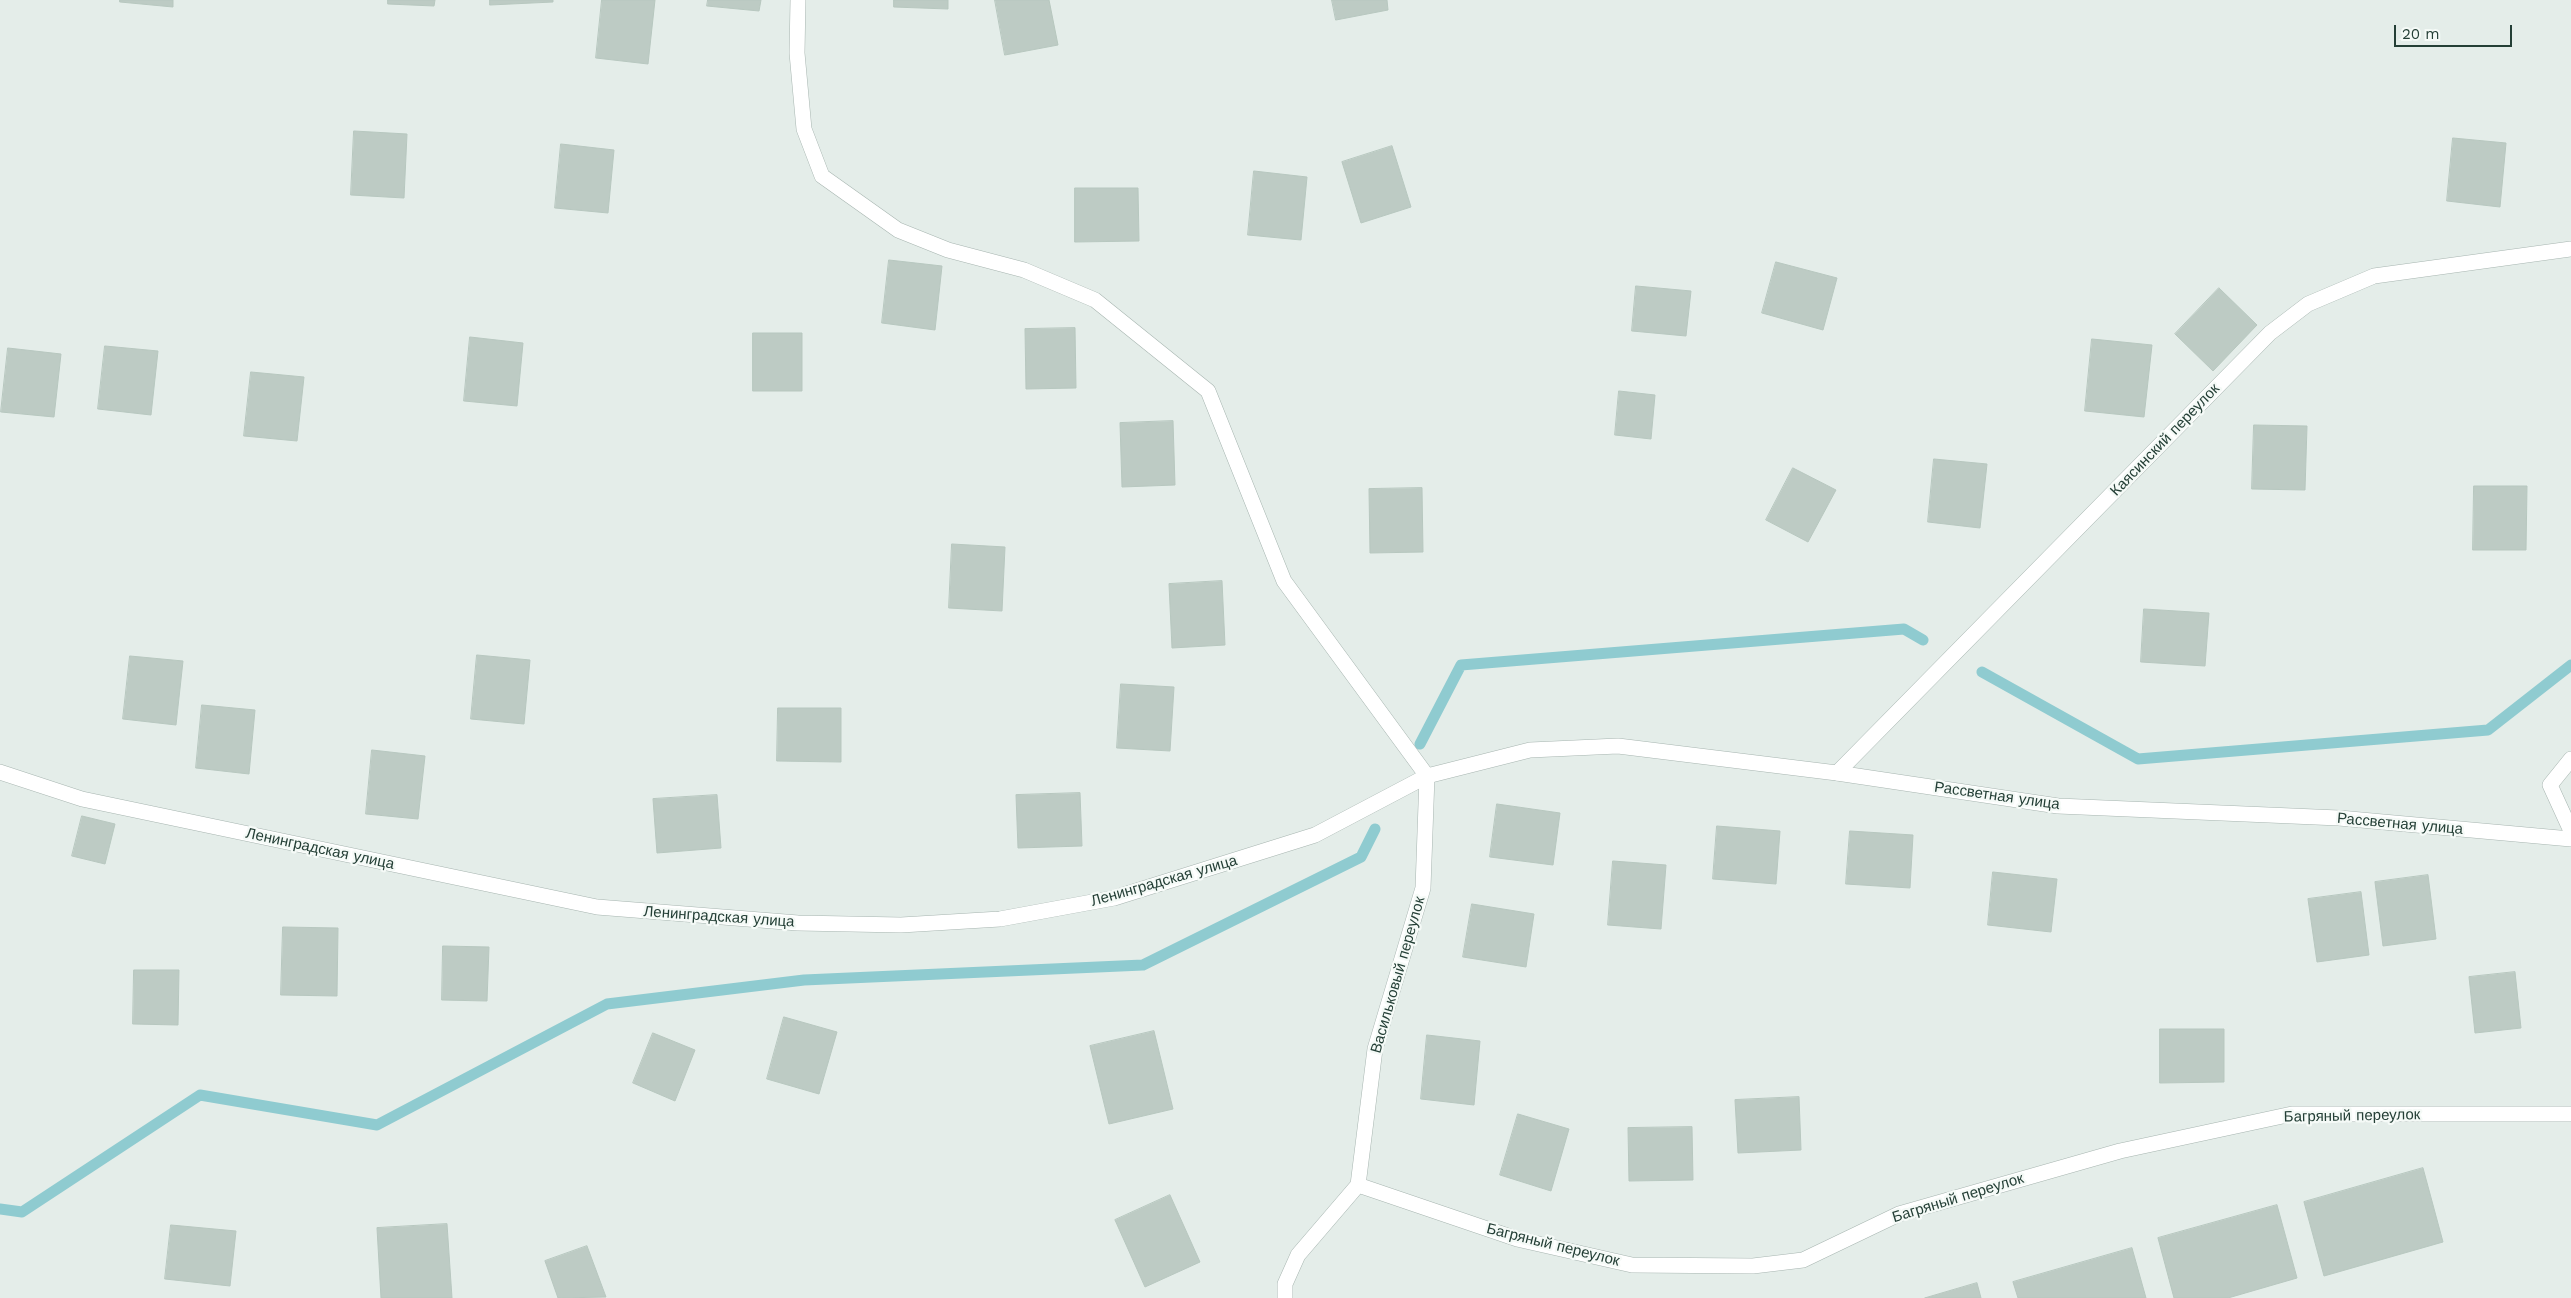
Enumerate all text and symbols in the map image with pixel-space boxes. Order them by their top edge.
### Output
scale bar [2396,15,2514,47]
text: 20 m [2402,25,2440,43]
street label: Каясинский переулок [2107,380,2223,500]
street label: Рассветная улица [1933,778,2061,814]
street label: Рассветная улица [2336,810,2464,838]
street label: Ленинградская улица [244,824,396,874]
street label: Ленинградская улица [1089,852,1239,910]
street label: Васильковый переулок [1367,895,1429,1055]
street label: Ленинградская улица [643,903,795,931]
street label: Багряный переулок [2284,1106,2420,1126]
street label: Багряный переулок [1890,1169,2026,1227]
street label: Багряный переулок [1485,1220,1621,1270]

